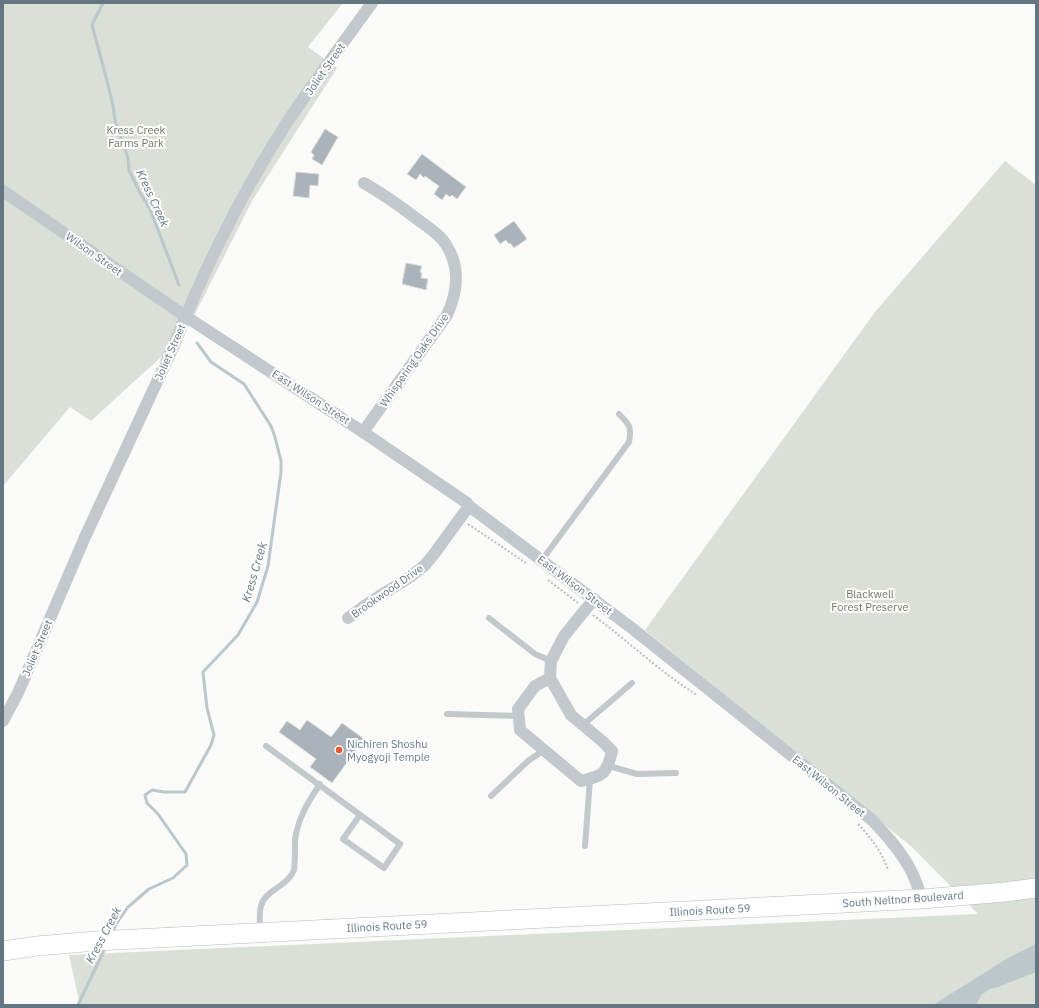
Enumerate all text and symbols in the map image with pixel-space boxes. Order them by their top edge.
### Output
street label: Joliet Street [302,40,348,98]
park label: Kress Creek Farms Park [107,123,166,150]
water label: Kress Creek [133,167,173,230]
street label: Wilson Street [63,229,125,279]
street label: Whispering Oaks Drive [376,311,452,409]
street label: Joliet Street [151,322,189,382]
street label: East Wilson Street [269,367,353,427]
water label: Kress Creek [238,539,270,604]
street label: East Wilson Street [535,552,615,618]
street label: Brookwood Drive [348,561,426,621]
park label: Blackwell Forest Preserve [831,587,909,614]
street label: Joliet Street [19,617,55,678]
place label: Nichiren Shoshu Myogyoji Temple [347,737,430,764]
marker: Nichiren Shoshu Myogyoji Temple [334,745,344,755]
street label: East Wilson Street [790,752,869,820]
street label: South Neltnor Boulevard [842,888,964,910]
street label: Illinois Route 59 [669,901,751,919]
water label: Kress Creek [82,904,124,966]
street label: Illinois Route 59 [346,917,428,935]

